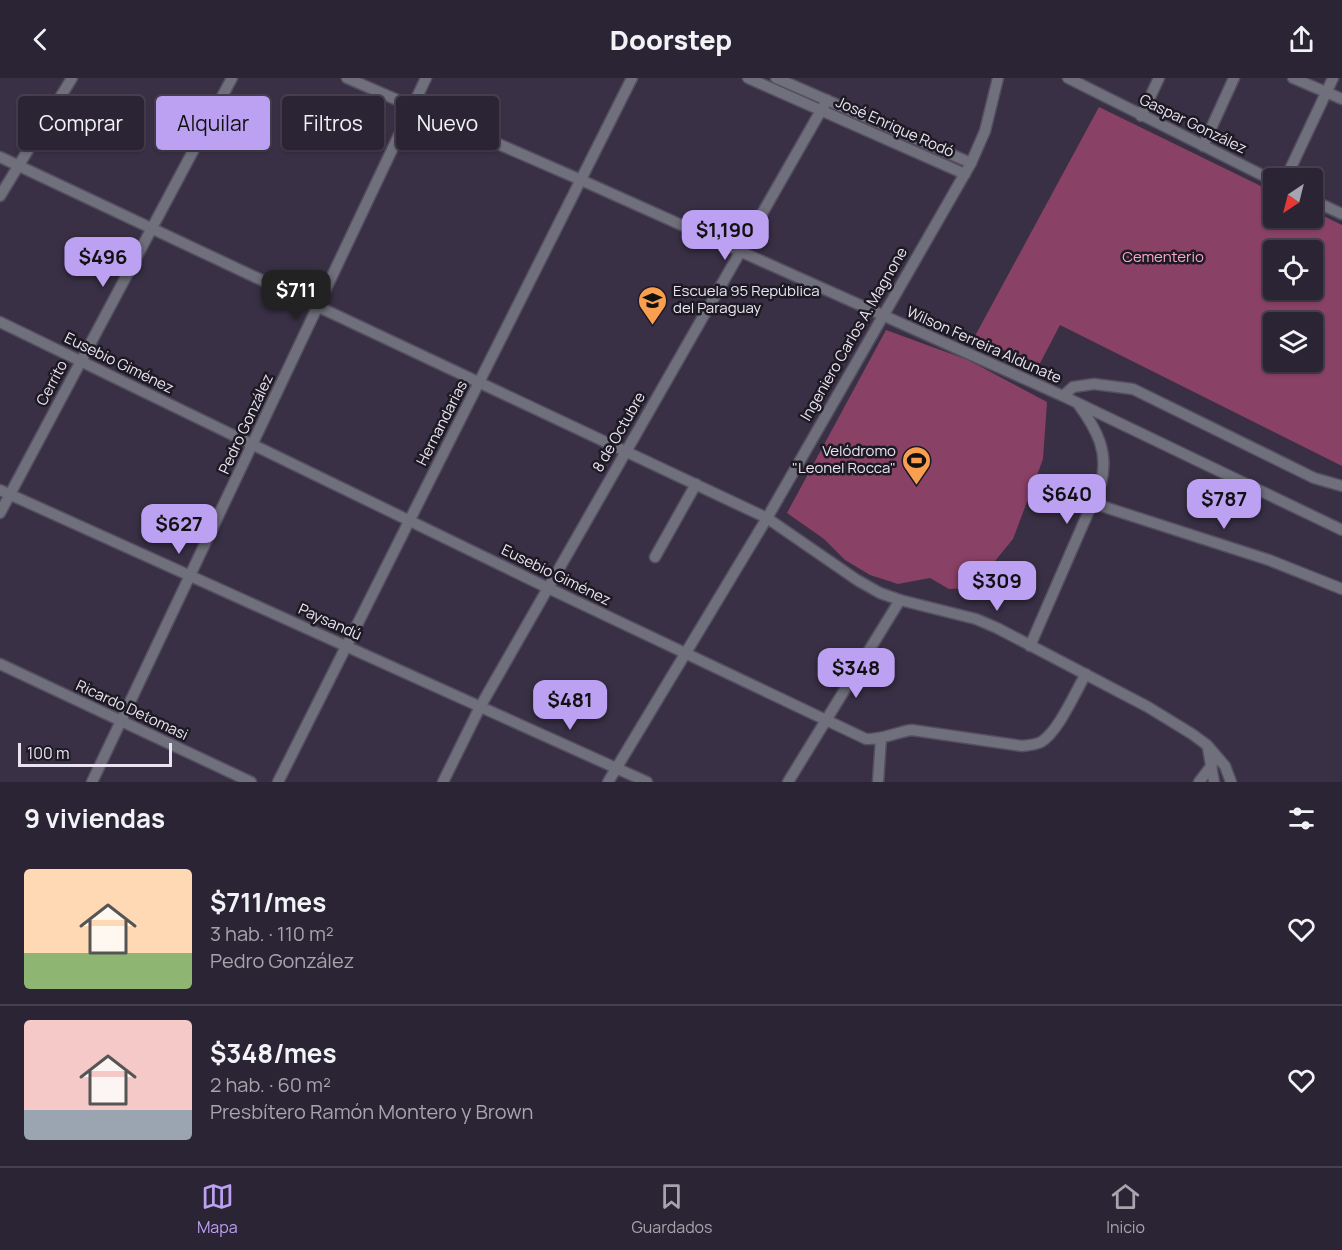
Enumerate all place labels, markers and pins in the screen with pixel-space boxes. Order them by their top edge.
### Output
pin: $1,190 [676,210,774,261]
pin: $496 [67,237,139,288]
pin: $711 [260,270,332,321]
place label: Escuela 95 República del Paraguay [673,280,819,318]
school or university icon: Escuela 95 República del Paraguay [636,284,668,326]
place label: Velódromo "Leonel Rocca" [792,440,896,478]
sports icon: Velódromo "Leonel Rocca" [901,444,933,486]
pin: $640 [1031,474,1103,525]
pin: $787 [1188,479,1260,530]
pin: $627 [143,504,215,555]
pin: $309 [961,561,1033,612]
pin: $348 [820,648,892,699]
pin: $481 [534,680,606,731]

